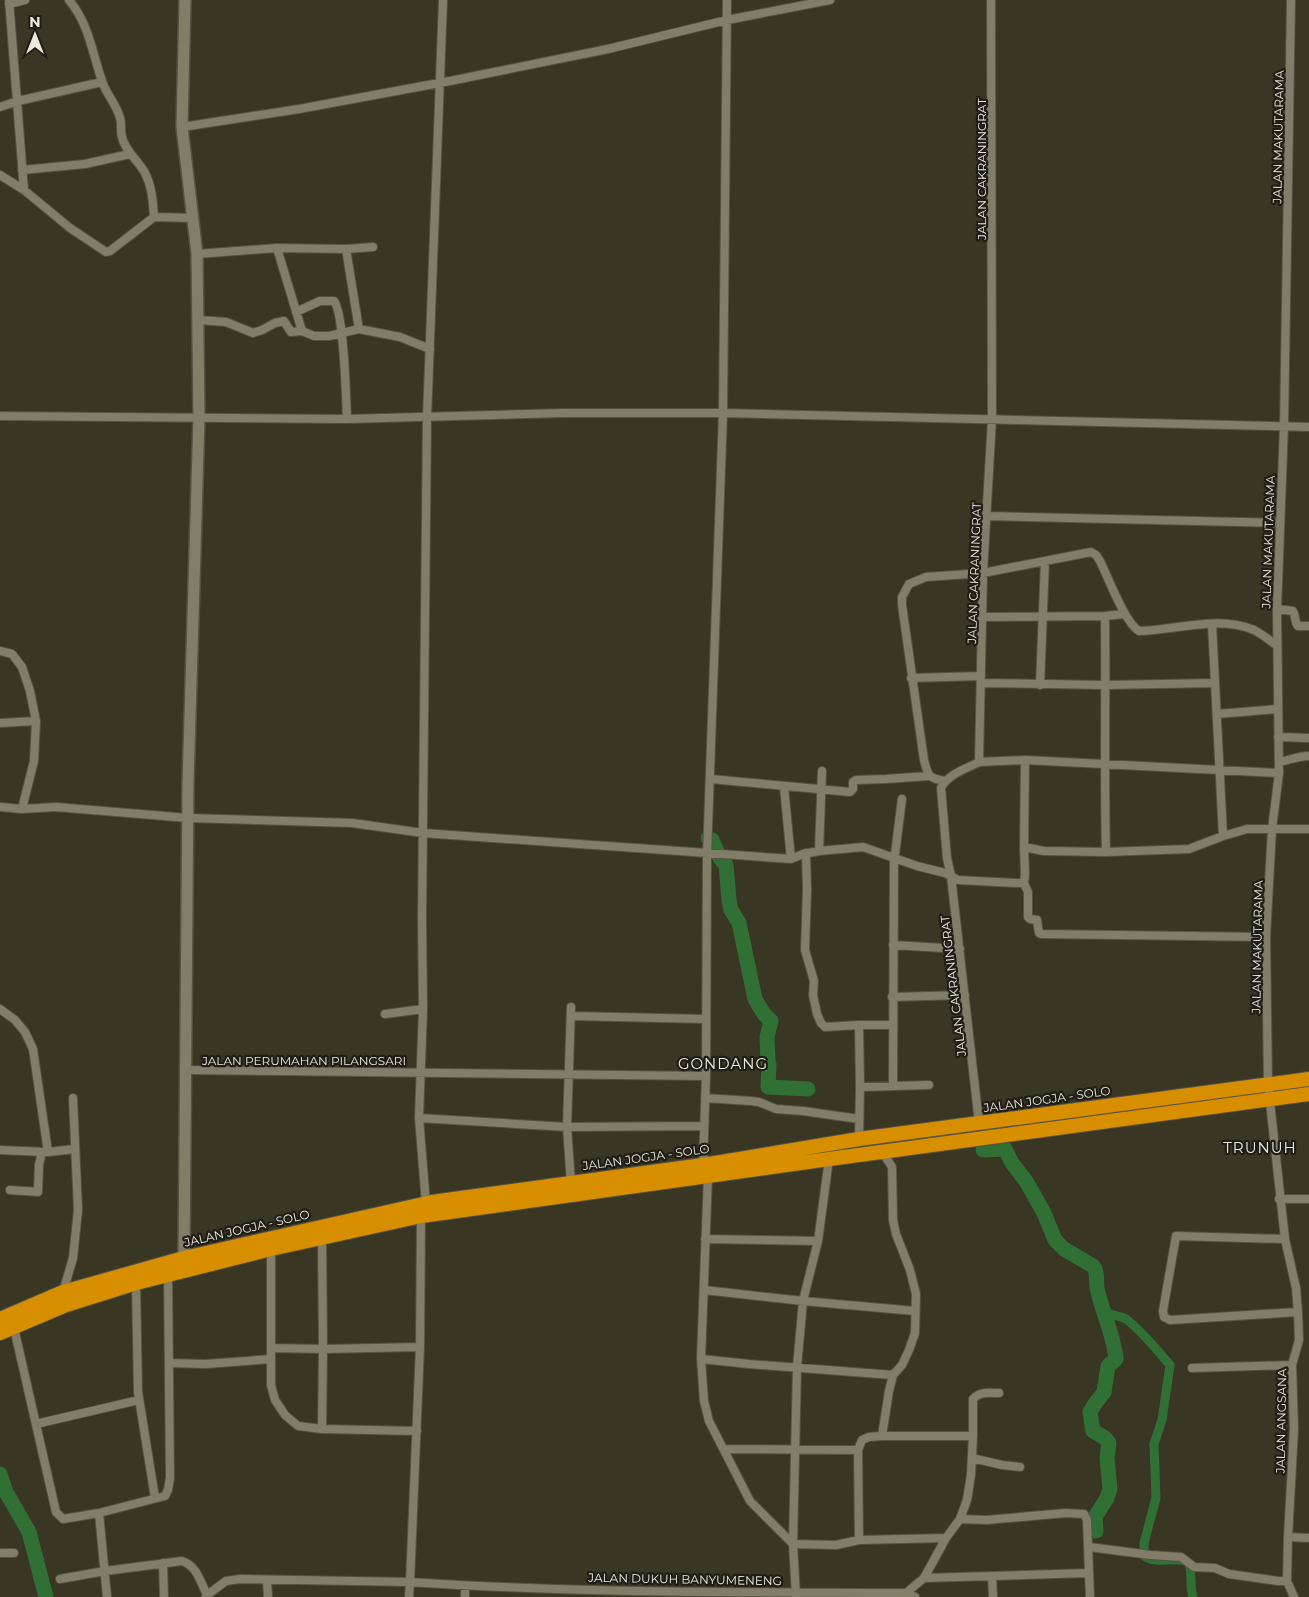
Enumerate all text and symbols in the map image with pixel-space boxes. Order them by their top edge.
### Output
north arrow [10,10,60,60]
text: N [29,13,41,31]
street label: JALAN MAKUTARAMA [1269,70,1287,205]
street label: JALAN CAKRANINGRAT [974,98,989,241]
street label: JALAN MAKUTARAMA [1258,475,1278,610]
street label: JALAN CAKRANINGRAT [964,502,984,645]
street label: JALAN MAKUTARAMA [1248,880,1266,1015]
street label: JALAN CAKRANINGRAT [937,915,969,1058]
street label: JALAN PERUMAHAN PILANGSARI [201,1053,406,1068]
district label: GONDANG [678,1054,768,1073]
street label: JALAN JOGJA - SOLO [982,1083,1111,1115]
district label: TRUNUH [1223,1138,1297,1157]
street label: JALAN JOGJA - SOLO [581,1141,710,1173]
street label: JALAN JOGJA - SOLO [182,1206,311,1250]
street label: JALAN ANGSANA [1273,1368,1289,1475]
street label: JALAN DUKUH BANYUMENENG [587,1570,782,1588]

